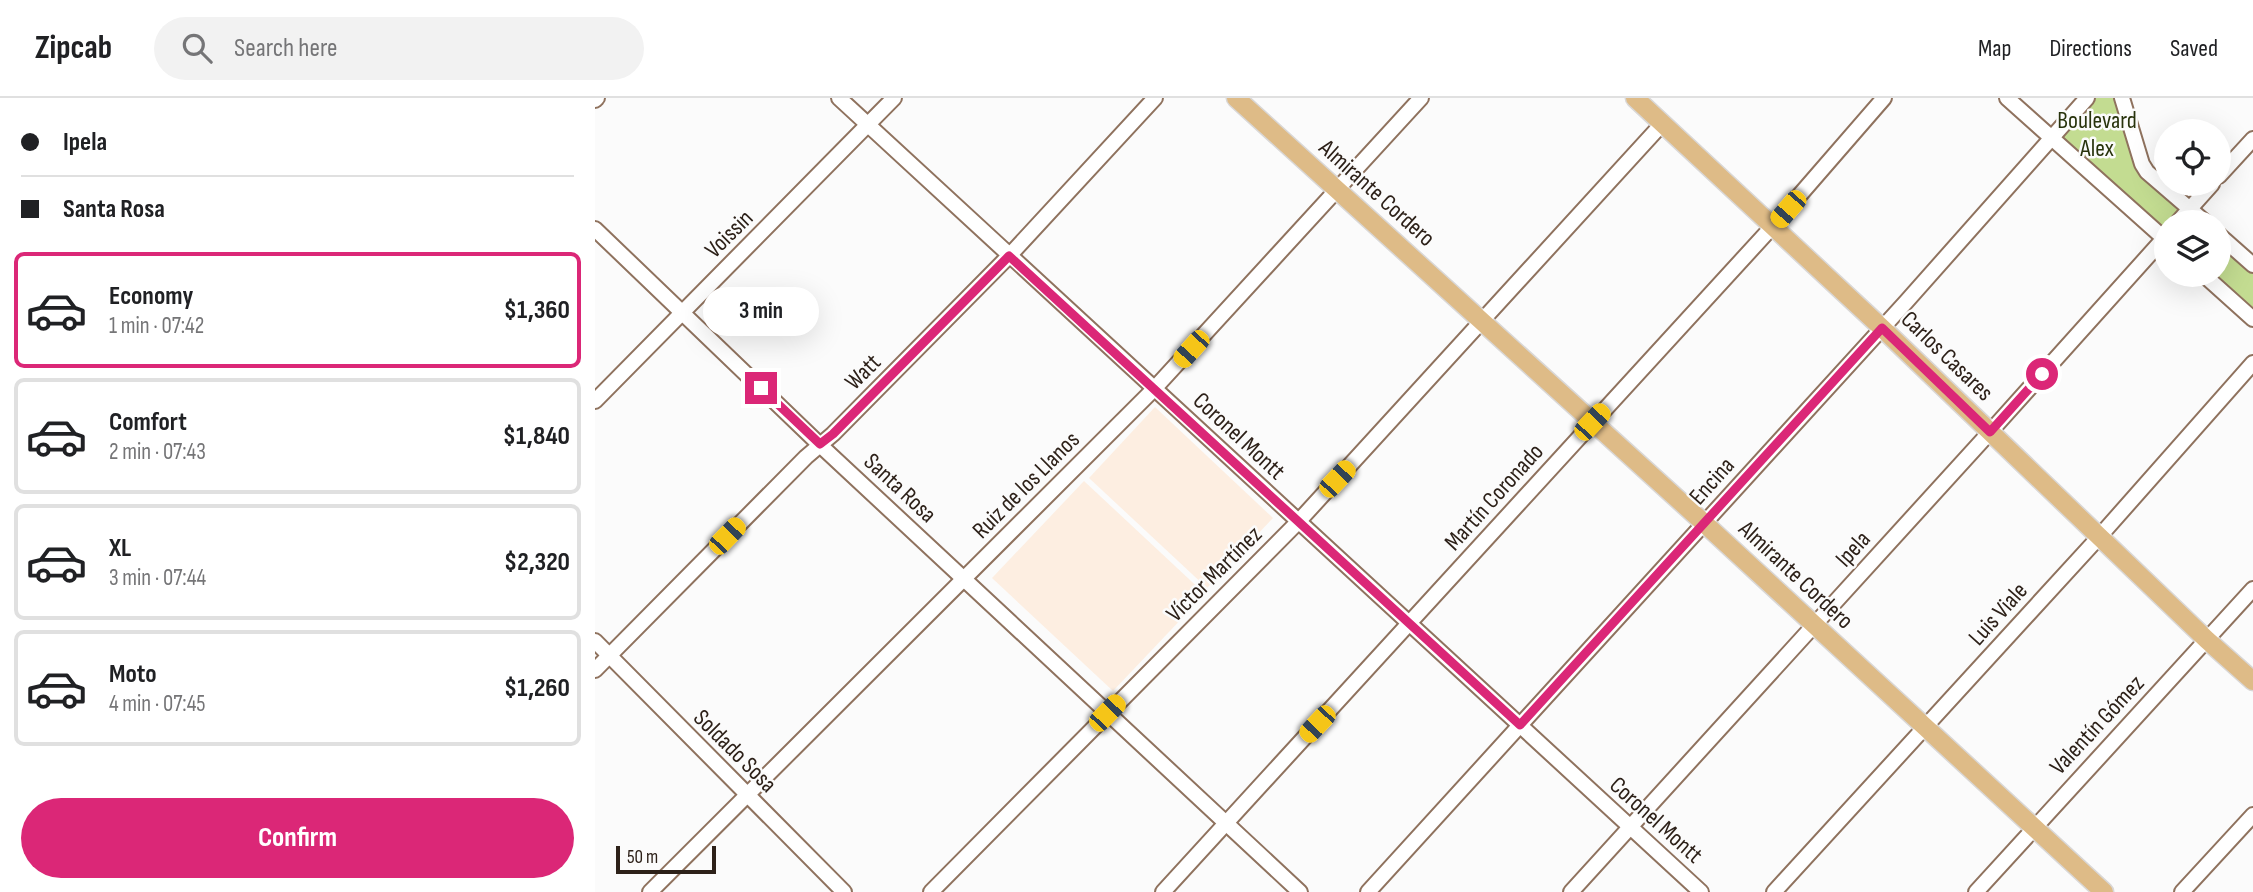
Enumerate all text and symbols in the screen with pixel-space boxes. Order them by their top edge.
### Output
search box [154,17,644,80]
text: Zipcab [35,28,112,68]
icon: search [178,29,216,67]
text: Search here [234,33,337,64]
text: Map [1978,34,2011,63]
text: Directions [2049,34,2132,63]
text: Saved [2170,34,2218,63]
park label: Boulevard Alex [2057,106,2137,163]
map controls [2154,119,2231,287]
button: locate [2154,119,2231,196]
text: Ipela [63,127,107,158]
street label: Almirante Cordero [1312,133,1441,253]
car [1767,186,1810,232]
text: Santa Rosa [63,194,165,225]
street label: Voissin [699,204,759,264]
button: layers [2154,210,2231,287]
icon: car [25,279,88,342]
text: Economy [109,281,193,312]
callout: 3 min [703,286,819,336]
text: $1,360 [504,295,570,326]
text: 3 min [739,297,783,325]
street label: Carlos Casares [1895,305,1999,407]
text: 1 min · 07:42 [109,312,204,340]
car [1170,326,1213,372]
street label: Watt [839,348,887,396]
route start [2026,358,2058,390]
route end [745,372,777,404]
street label: Coronel Montt [1187,386,1291,486]
car [1570,399,1615,445]
icon: car [25,405,88,468]
text: Comfort [109,407,187,438]
text: $1,840 [503,421,570,452]
street label: Ruiz de los Llanos [966,425,1086,545]
text: 2 min · 07:43 [109,438,206,466]
street label: Martín Coronado [1438,438,1550,556]
street label: Santa Rosa [858,447,942,529]
street label: Encina [1683,451,1741,511]
car [1315,456,1360,502]
car [705,514,750,558]
street label: Almirante Cordero [1732,514,1859,635]
street label: Víctor Martínez [1160,520,1268,628]
street label: Ipela [1829,525,1877,573]
icon: car [25,531,88,594]
text: XL [109,533,131,564]
text: $2,320 [504,547,570,578]
text: 3 min · 07:44 [109,564,206,592]
street label: Luis Viale [1962,577,2034,651]
icon: car [25,657,88,720]
text: Moto [109,659,157,690]
street label: Valentín Gómez [2044,669,2151,781]
text: $1,260 [504,673,570,704]
text: 4 min · 07:45 [109,690,206,718]
car [1085,691,1130,735]
car [1295,701,1340,747]
street label: Soldado Sosa [687,703,783,799]
street label: Coronel Montt [1603,771,1709,869]
button: Confirm [21,798,574,878]
scale bar [616,843,716,875]
text: 50 m [627,846,658,869]

